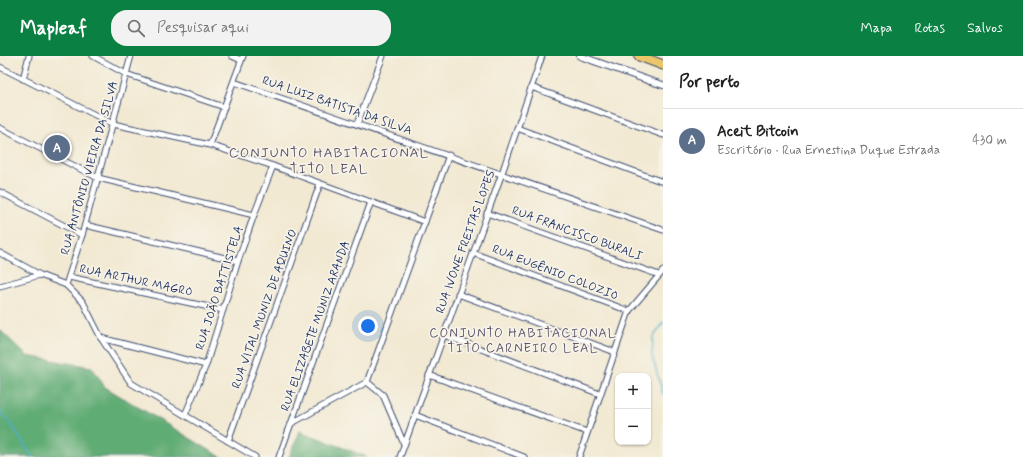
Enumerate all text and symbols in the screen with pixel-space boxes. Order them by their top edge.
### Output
search box [111,10,391,46]
text: Mapleaf [20,16,87,41]
icon: search [125,17,147,39]
text: Pesquisar aqui [157,18,249,38]
text: Mapa [861,19,892,37]
text: Rotas [914,19,945,37]
text: Salvos [967,19,1003,37]
text: Por perto [679,71,740,93]
street label: RUA LUIZ BATISTA DA SILVA [260,73,414,139]
street label: RUA ANTÔNIO VIEIRA DA SILVA [58,79,122,257]
text: Aceit Bitcoin [717,122,799,142]
text: A [688,132,696,149]
text: 430 m [972,132,1007,149]
pin: A [44,133,70,163]
text: Escritório · Rua Ernestina Duque Estrada [717,142,940,159]
district label: CONJUNTO HABITACIONAL TITO LEAL [229,144,429,178]
street label: RUA IVONE FREITAS LOPES [433,168,499,316]
street label: RUA FRANCISCO BURALI [510,203,644,265]
street label: RUA JOÃO BATTISTELA [192,224,248,352]
street label: RUA VITAL MUNIZ DE AQUINO [229,227,301,391]
street label: RUA ELIZABETE MUNIZ ARANDA [278,239,354,413]
street label: RUA EUGÊNIO COLOZIO [490,242,620,304]
street label: RUA ARTHUR MAGRO [78,261,194,301]
your location [358,316,378,336]
district label: CONJUNTO HABITACIONAL TITO CARNEIRO LEAL [429,325,617,357]
map controls [615,373,651,445]
button: + [615,373,651,409]
button: − [615,409,651,445]

